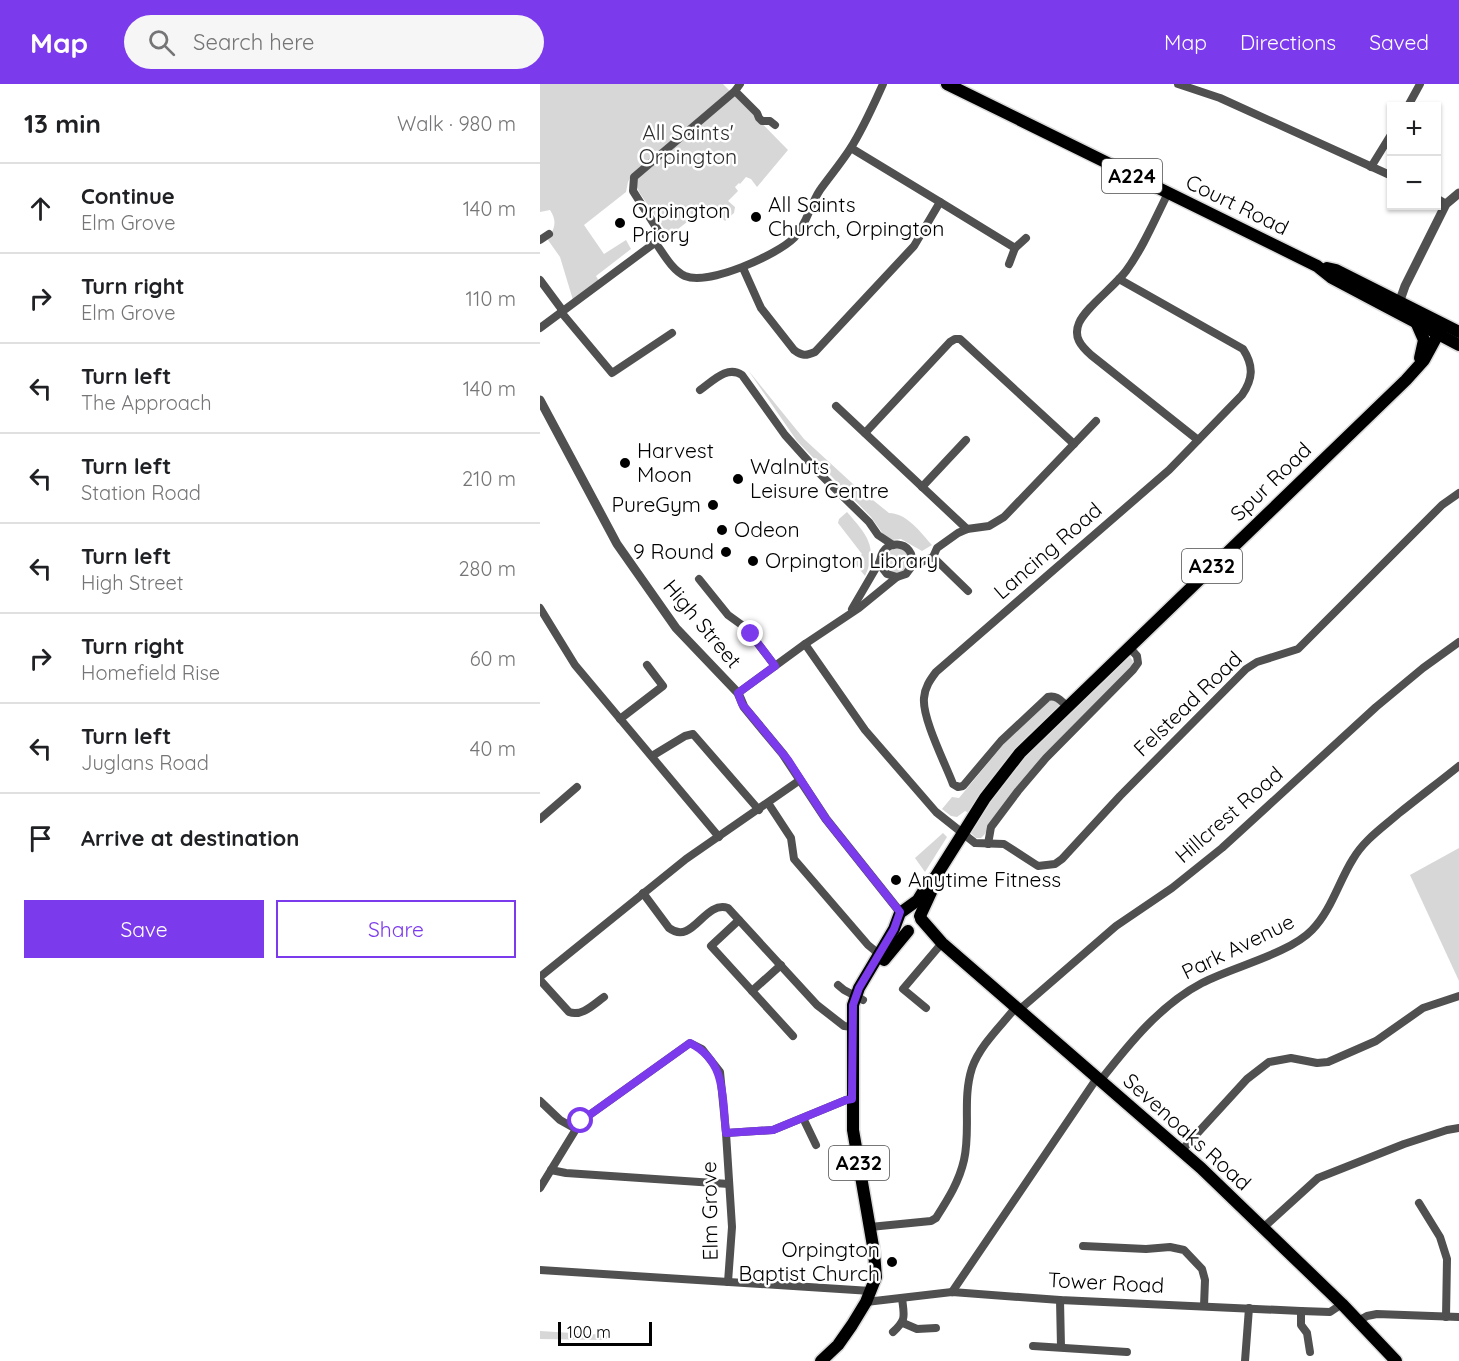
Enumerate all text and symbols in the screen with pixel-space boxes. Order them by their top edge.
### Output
search box [124,15,544,69]
text: Map [30,25,88,60]
icon: search [145,26,178,59]
text: Search here [193,28,315,56]
text: Map [1164,29,1207,55]
text: Directions [1240,29,1336,55]
text: Saved [1369,29,1429,55]
map controls [1387,102,1441,210]
button: + [1387,102,1441,156]
text: 13 min [24,107,101,140]
text: Walk · 980 m [397,111,516,136]
park label: All Saints' Orpington [639,119,737,169]
button: − [1387,156,1441,210]
road number: A224 [1102,159,1162,193]
street label: Court Road [1182,168,1293,240]
text: Continue [81,182,175,210]
place label: All Saints Church, Orpington [768,191,944,241]
icon: ahead [24,192,57,225]
text: 140 m [463,196,516,221]
place label: Orpington Priory [632,197,730,247]
text: Elm Grove [81,210,176,235]
marker: All Saints Church, Orpington [749,210,763,224]
marker: Orpington Priory [613,216,627,230]
text: Turn right [81,272,185,300]
icon: right [24,282,57,315]
text: 110 m [466,286,516,311]
text: Elm Grove [81,300,176,325]
text: Turn left [81,362,171,390]
icon: left [24,372,57,405]
text: 140 m [463,376,516,401]
text: The Approach [81,390,212,415]
street label: Spur Road [1224,436,1316,526]
place label: Harvest Moon [637,437,714,487]
text: Turn left [81,452,171,480]
place label: Walnuts Leisure Centre [750,453,889,503]
marker: Harvest Moon [618,456,632,470]
icon: left [24,462,57,495]
text: 210 m [462,466,516,491]
marker: Walnuts Leisure Centre [731,472,745,486]
text: Station Road [81,480,201,505]
place label: PureGym [611,491,701,517]
street label: Lancing Road [988,496,1107,604]
marker: PureGym [706,498,720,512]
place label: Odeon [734,516,800,542]
marker: Odeon [715,523,729,537]
place label: 9 Round [633,538,714,564]
text: Turn left [81,542,171,570]
marker: 9 Round [719,545,733,559]
place label: Orpington Library [765,547,938,573]
road number: A232 [1182,549,1242,583]
icon: left [24,552,57,585]
marker: Orpington Library [746,554,760,568]
text: 280 m [459,556,516,581]
text: High Street [81,570,184,595]
street label: High Street [658,574,747,673]
route end [737,620,763,646]
text: Turn right [81,632,185,660]
icon: right [24,642,57,675]
street label: Felstead Road [1128,645,1247,761]
text: 60 m [470,646,516,671]
text: Homefield Rise [81,660,220,685]
text: Turn left [81,722,171,750]
icon: left [24,732,57,765]
text: 40 m [470,736,516,761]
text: Juglans Road [81,750,209,775]
street label: Hillcrest Road [1169,760,1288,868]
icon: arrive [24,822,57,855]
text: Arrive at destination [81,824,299,852]
place label: Anytime Fitness [908,866,1061,892]
marker: Anytime Fitness [889,873,903,887]
button: Save [24,900,264,958]
button: Share [276,900,516,958]
street label: Park Avenue [1177,908,1298,985]
street label: Sevenoaks Road [1118,1067,1257,1195]
route start [567,1107,593,1133]
road number: A232 [829,1146,889,1180]
street label: Elm Grove [695,1161,723,1261]
place label: Orpington Baptist Church [739,1236,880,1286]
marker: Orpington Baptist Church [885,1255,899,1269]
street label: Tower Road [1047,1266,1165,1298]
scale bar [558,1319,652,1346]
text: 100 m [567,1322,611,1342]

